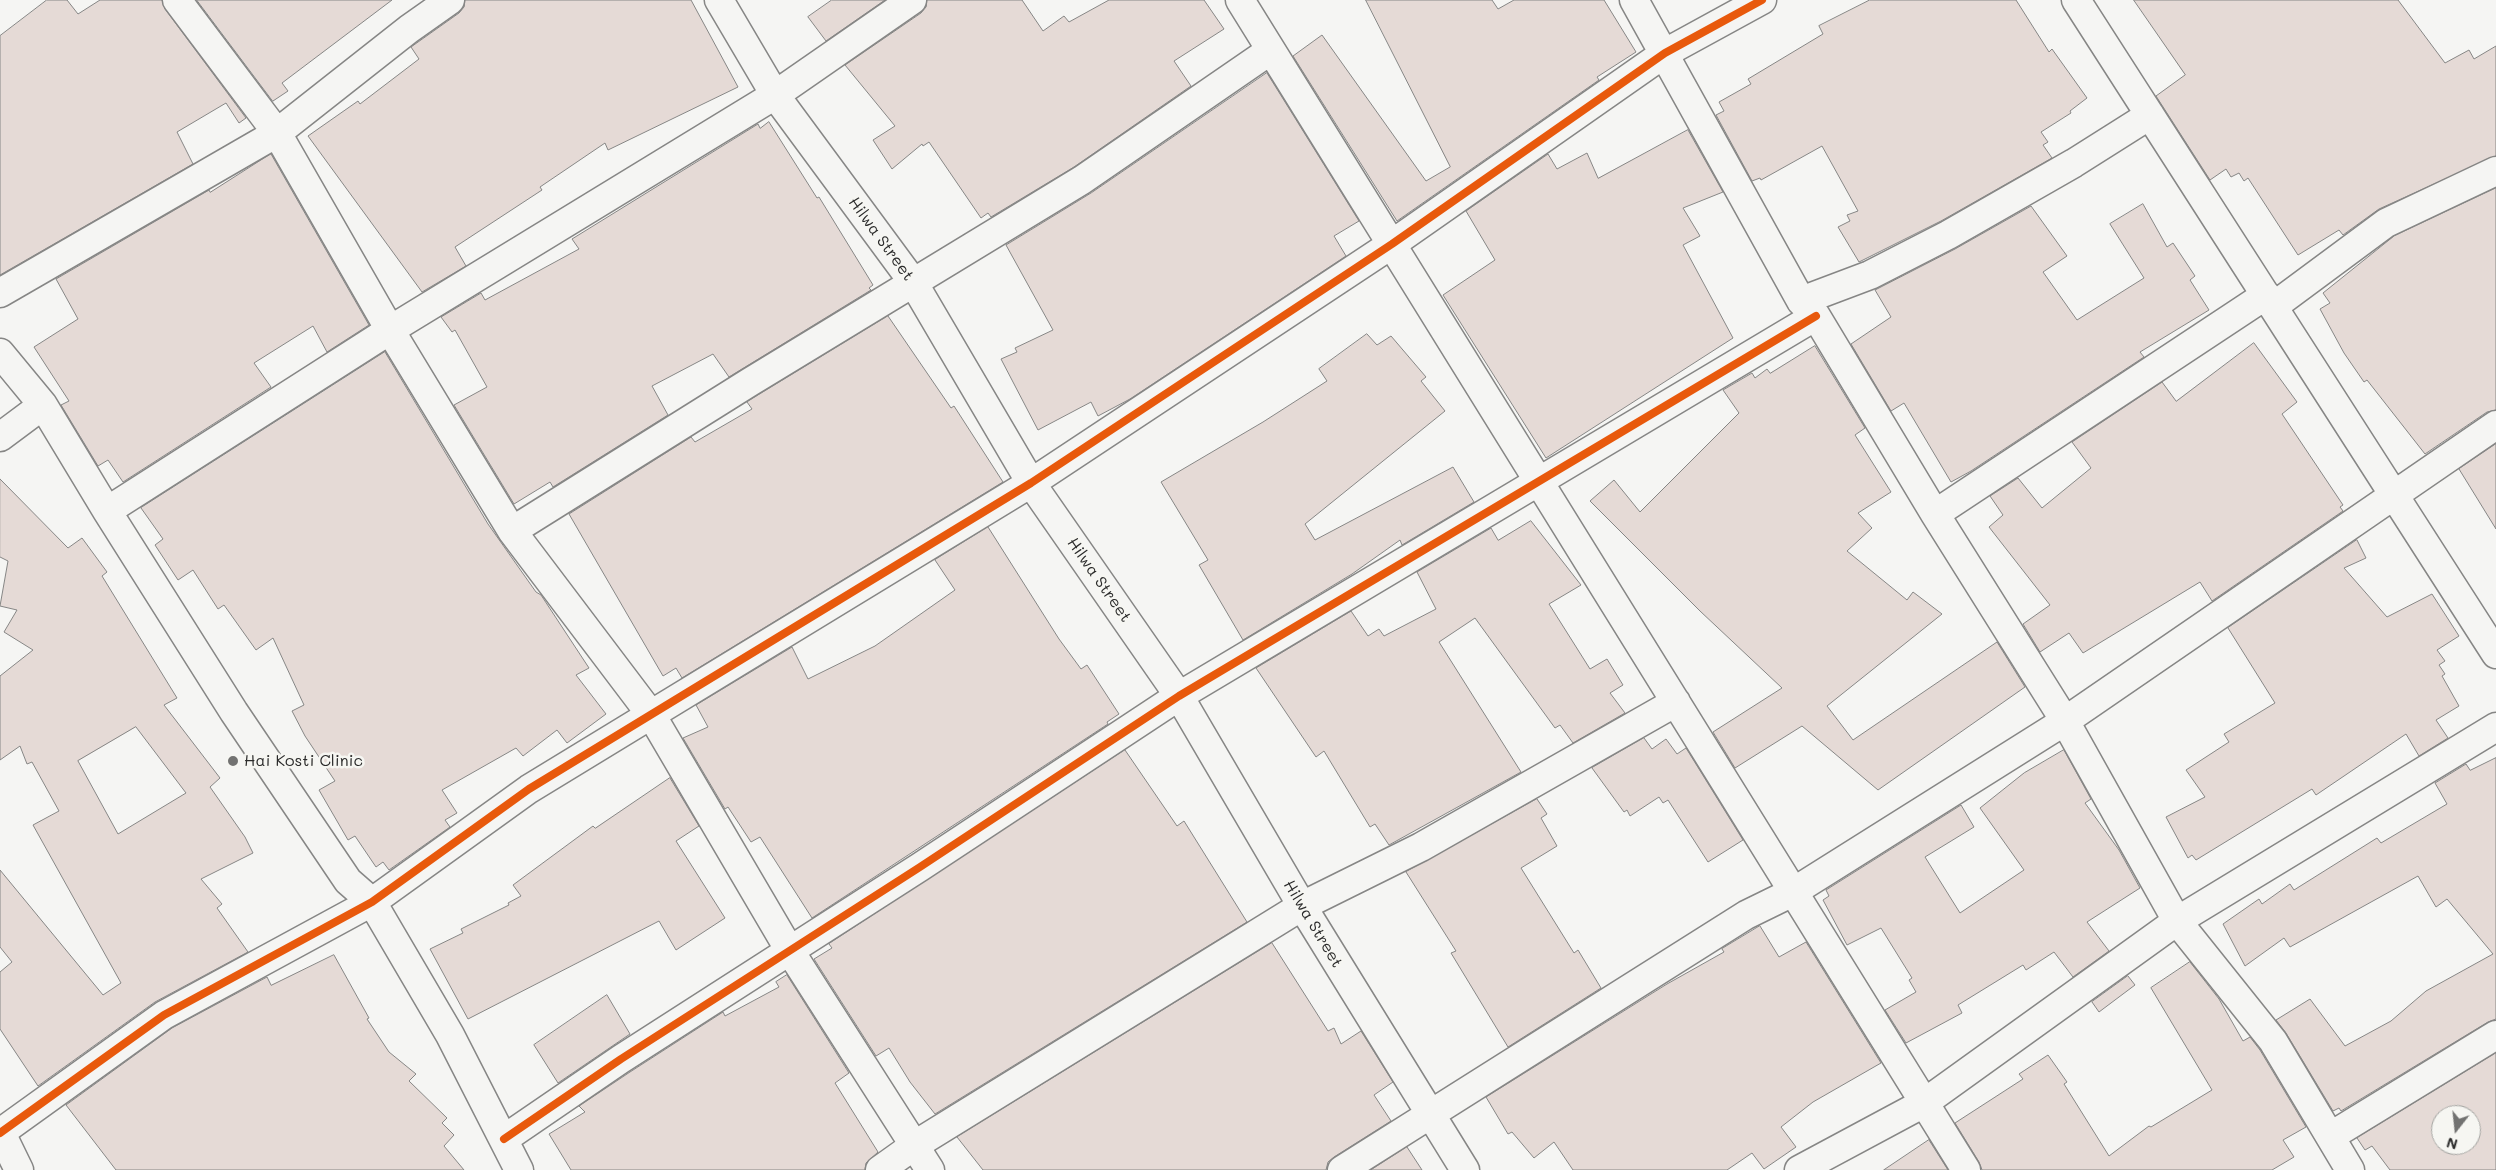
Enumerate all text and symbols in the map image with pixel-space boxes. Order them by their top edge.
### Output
street label: Hilwa Street [844,193,918,285]
street label: Hilwa Street [1063,534,1135,626]
place label: Hai Kosti Clinic [244,751,363,771]
marker: Hai Kosti Clinic [226,754,240,768]
street label: Hilwa Street [1279,877,1347,971]
north arrow [2431,1105,2481,1155]
text: N [2444,1133,2460,1155]

